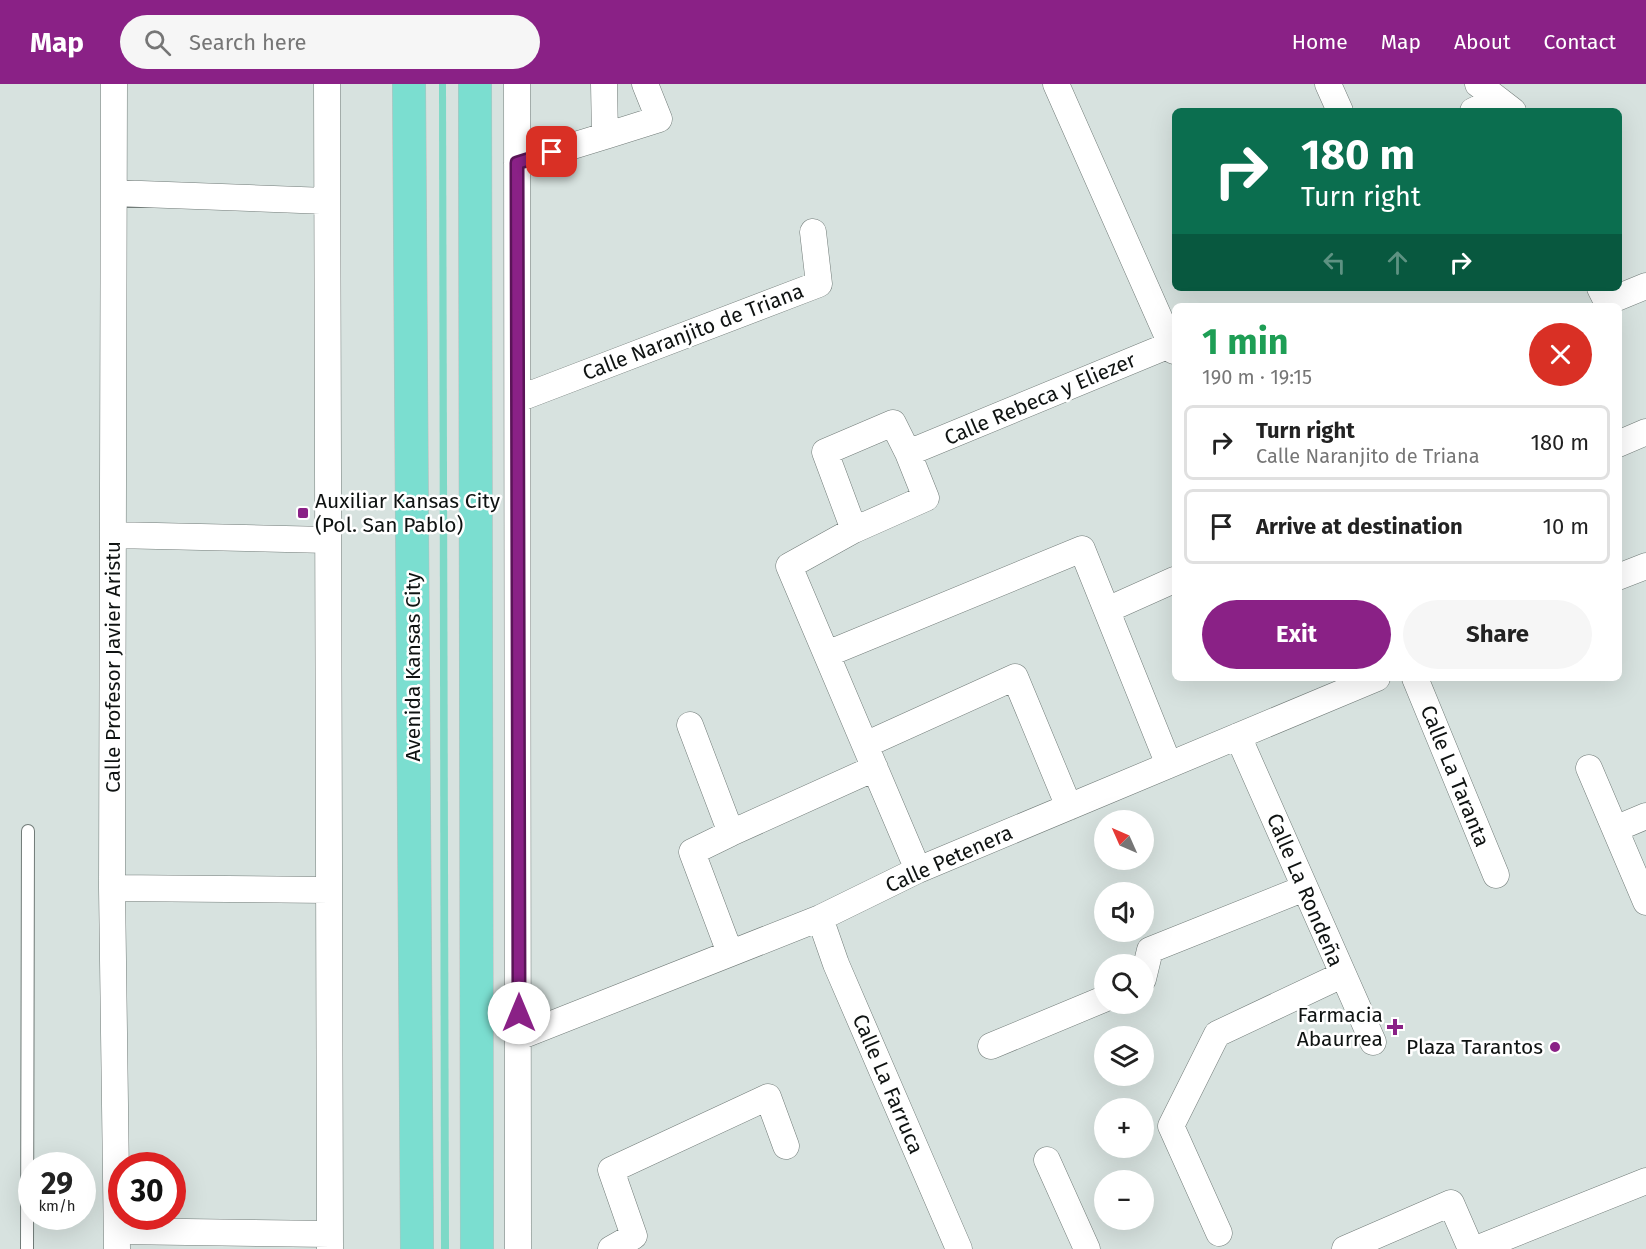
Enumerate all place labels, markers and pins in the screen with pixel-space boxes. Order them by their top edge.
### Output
pin [526,126,577,177]
place label: Auxiliar Kansas City (Pol. San Pablo) [315,488,501,538]
marker: Auxiliar Kansas City (Pol. San Pablo) [296,506,310,520]
place label: Farmacia Abaurrea [1297,1002,1383,1052]
marker: Farmacia Abaurrea [1388,1020,1402,1034]
place label: Plaza Tarantos [1406,1034,1543,1060]
marker: Plaza Tarantos [1548,1040,1562,1054]

